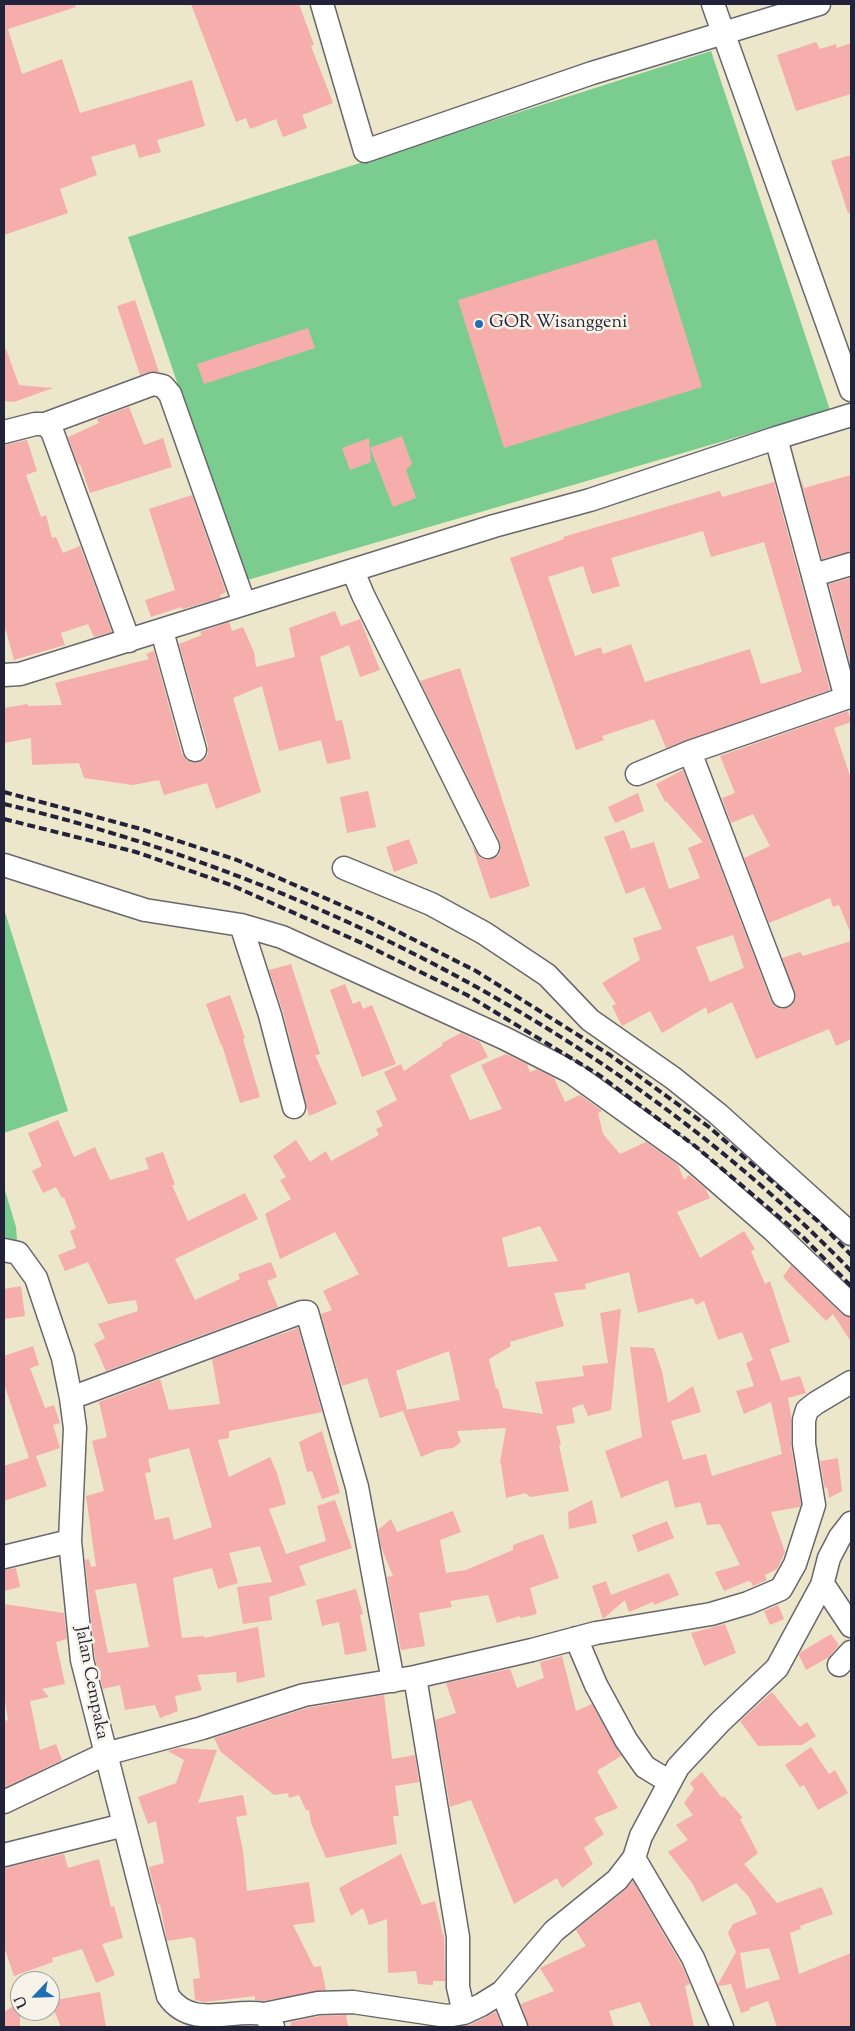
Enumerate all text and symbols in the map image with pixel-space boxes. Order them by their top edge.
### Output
place label: GOR Wisanggeni [489,313,627,335]
marker: GOR Wisanggeni [473,318,485,330]
street label: Jalan Cempaka [68,1625,112,1741]
north arrow [10,1971,60,2021]
text: U [11,1992,34,2011]

